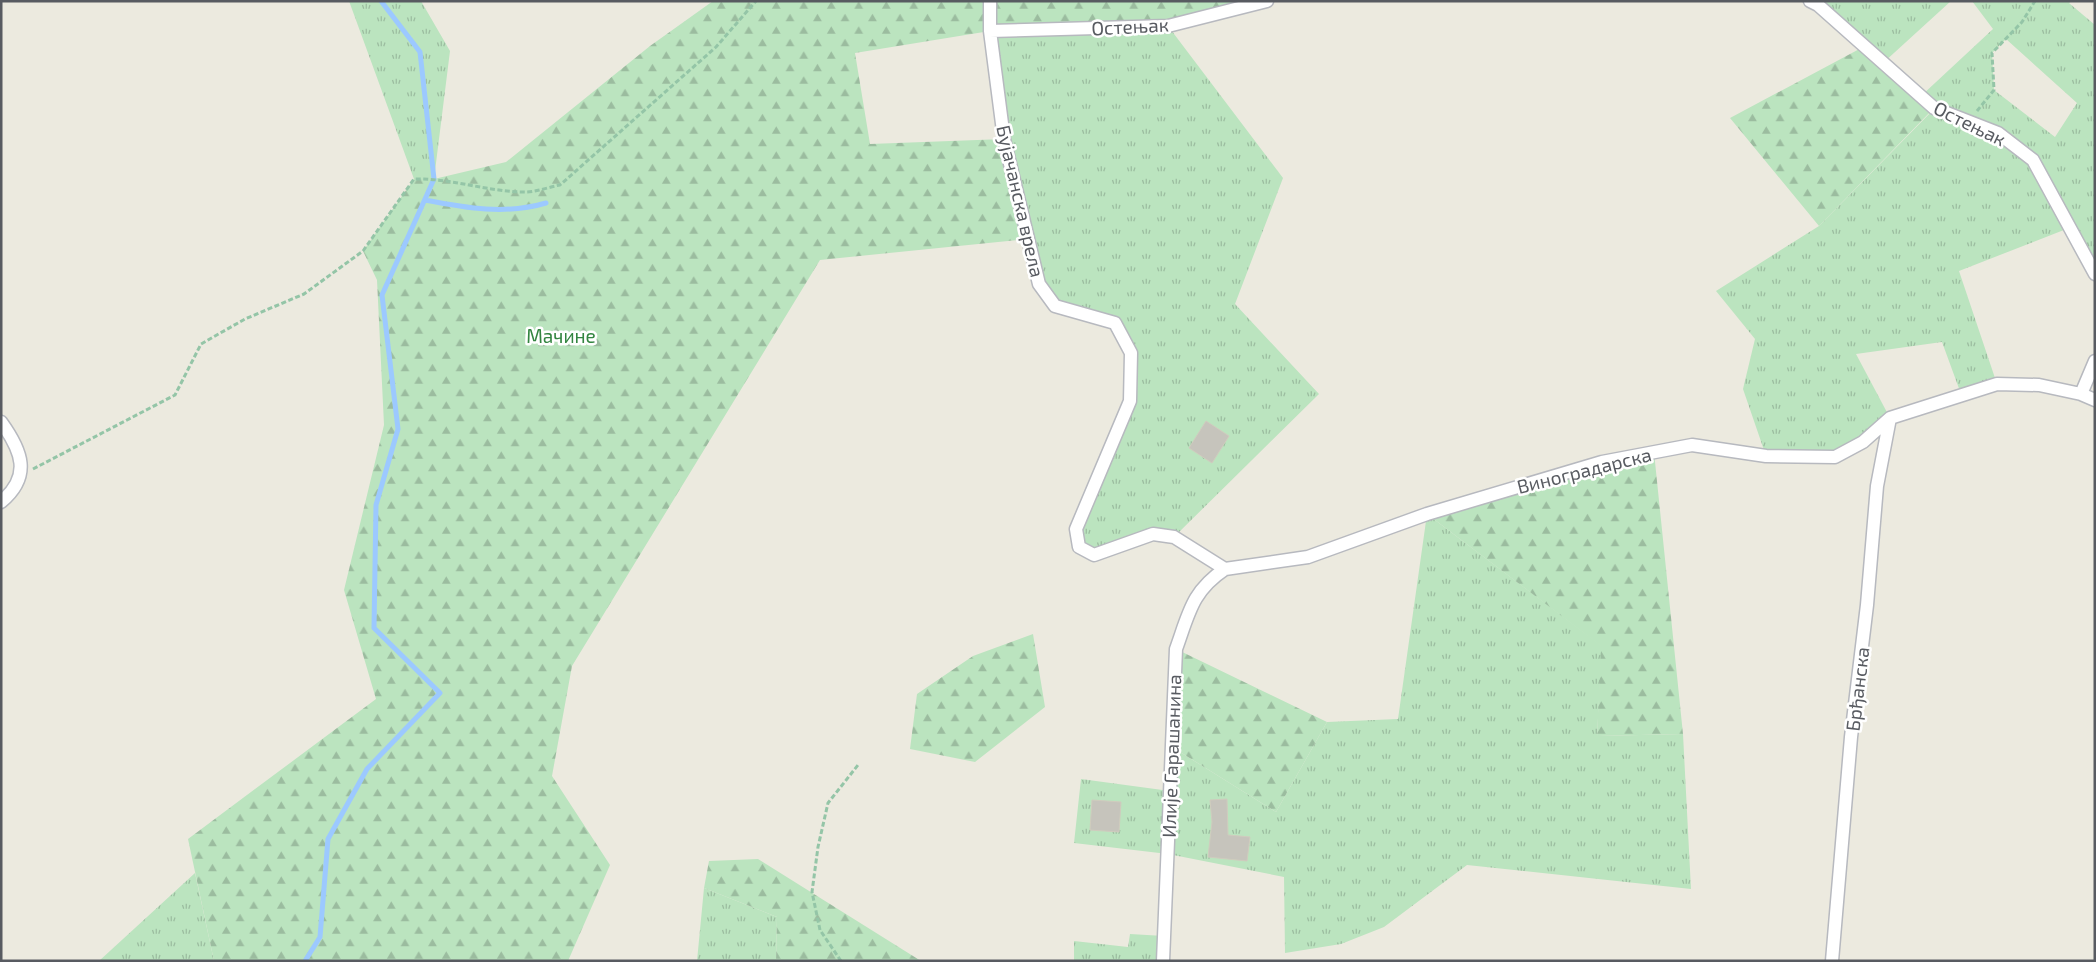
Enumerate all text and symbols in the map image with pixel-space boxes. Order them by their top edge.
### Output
street label: Остењак [1091,12,1169,40]
street label: Остењак [1930,96,2010,150]
street label: Бујачанска врела [991,123,1050,280]
park label: Мачине [526,324,596,347]
street label: Виноградарска [1514,442,1654,498]
street label: Брђанска [1840,645,1875,733]
street label: Илије Гарашанина [1157,674,1185,838]

